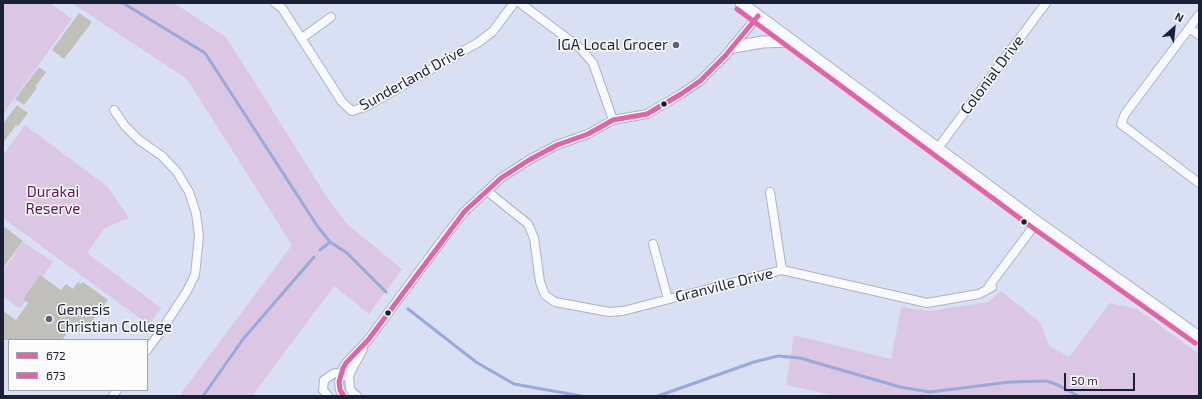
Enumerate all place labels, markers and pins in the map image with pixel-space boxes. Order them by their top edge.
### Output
place label: IGA Local Grocer [557,36,668,54]
marker: IGA Local Grocer [671,40,681,50]
unlabelled marker [659,99,669,109]
unlabelled marker [1019,217,1029,227]
place label: Genesis Christian College [57,301,172,336]
unlabelled marker [383,308,393,318]
marker: Genesis Christian College [44,314,54,324]

